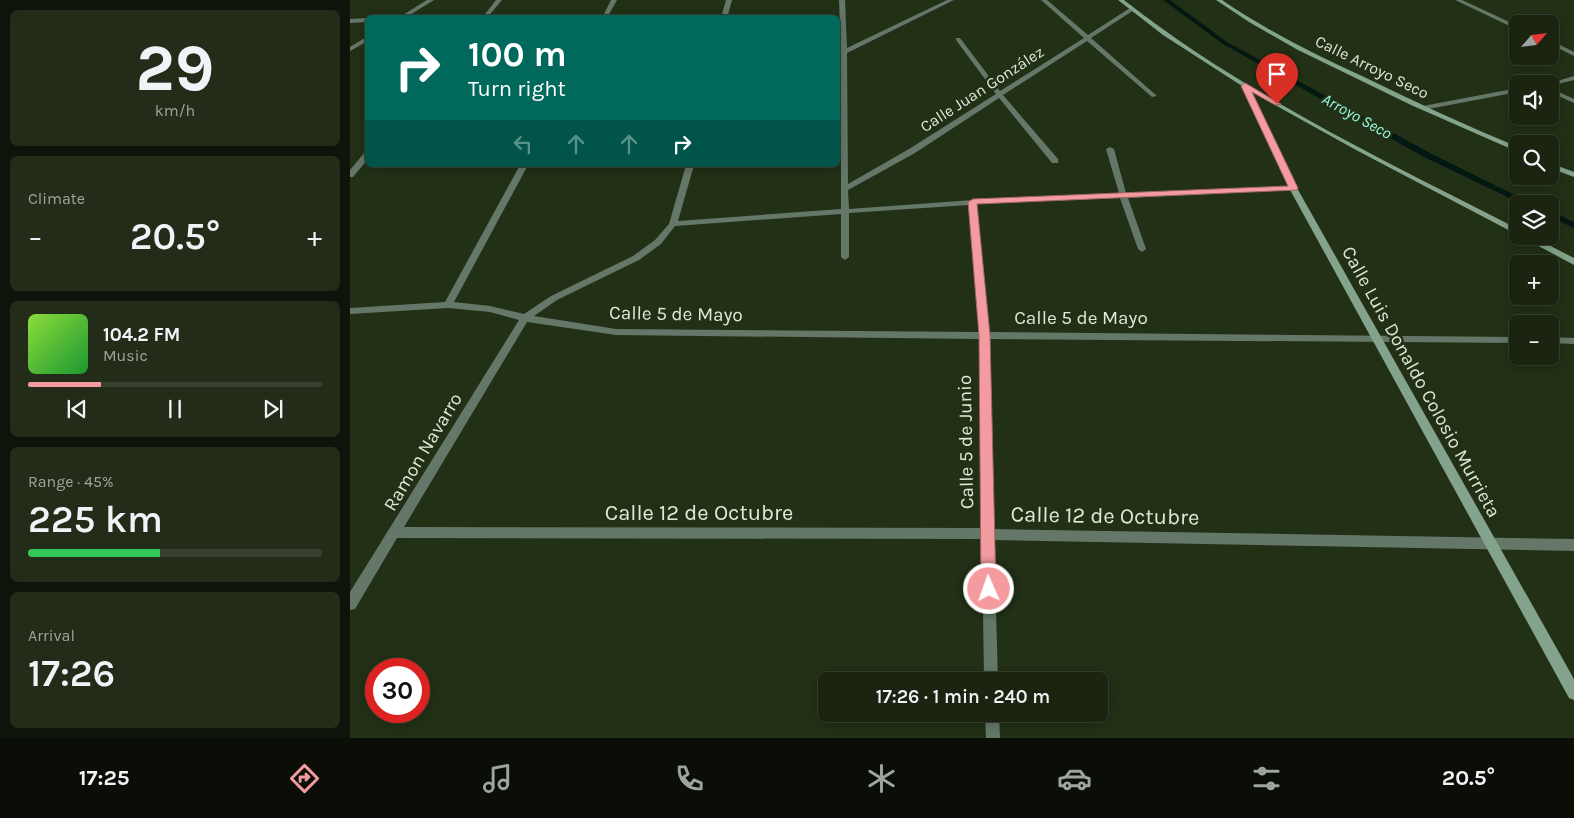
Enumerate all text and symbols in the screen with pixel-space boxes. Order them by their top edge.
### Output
north arrow [1509,15,1559,65]
map controls [1509,15,1559,365]
text: 29 [136,30,214,106]
street label: Calle Arroyo Seco [1312,31,1432,103]
text: 100 m [468,34,567,75]
icon: right [385,35,450,100]
street label: Calle Juan González [917,42,1047,136]
pin [1256,53,1298,104]
icon: arrive [1263,60,1291,88]
button: sound [1509,75,1559,125]
text: Turn right [468,76,566,102]
water label: Arroyo Seco [1319,89,1395,143]
text: km/h [155,101,195,120]
icon: left [509,130,537,158]
icon: ahead [562,130,590,158]
icon: ahead [615,130,643,158]
icon: right [668,130,696,158]
button: search [1509,135,1559,185]
text: Climate [28,189,85,208]
button: layers [1509,195,1559,245]
text: 20.5° [130,214,220,259]
text: − [28,220,43,253]
text: + [307,220,322,253]
street label: Calle Luis Donaldo Colosio Murrieta [1337,243,1505,521]
button: + [1509,255,1559,305]
street label: Calle 5 de Mayo [609,302,743,326]
street label: Calle 5 de Mayo [1014,307,1148,329]
button: − [1509,315,1559,365]
text: 104.2 FM [103,324,180,346]
text: Music [103,346,148,365]
street label: Calle 5 de Junio [954,375,978,509]
street label: Ramon Navarro [379,389,467,515]
icon: previous [63,395,91,423]
icon: pause [161,395,189,423]
icon: next [259,395,287,423]
text: Range · 45% [28,472,114,491]
text: 225 km [28,497,163,542]
street label: Calle 12 de Octubre [605,500,793,526]
street label: Calle 12 de Octubre [1010,501,1200,531]
position arrow [962,562,1014,614]
text: Arrival [28,626,75,645]
text: 17:26 [28,651,115,696]
speed limit sign: 30 [365,658,430,723]
text: 17:26 · 1 min · 240 m [876,686,1050,708]
icon: directions [287,761,322,796]
icon: music [480,761,515,796]
icon: phone [672,761,707,796]
icon: climate [864,761,899,796]
icon: car [1057,761,1092,796]
icon: filters [1249,761,1284,796]
text: 17:25 [79,765,130,791]
text: 20.5° [1442,765,1495,791]

